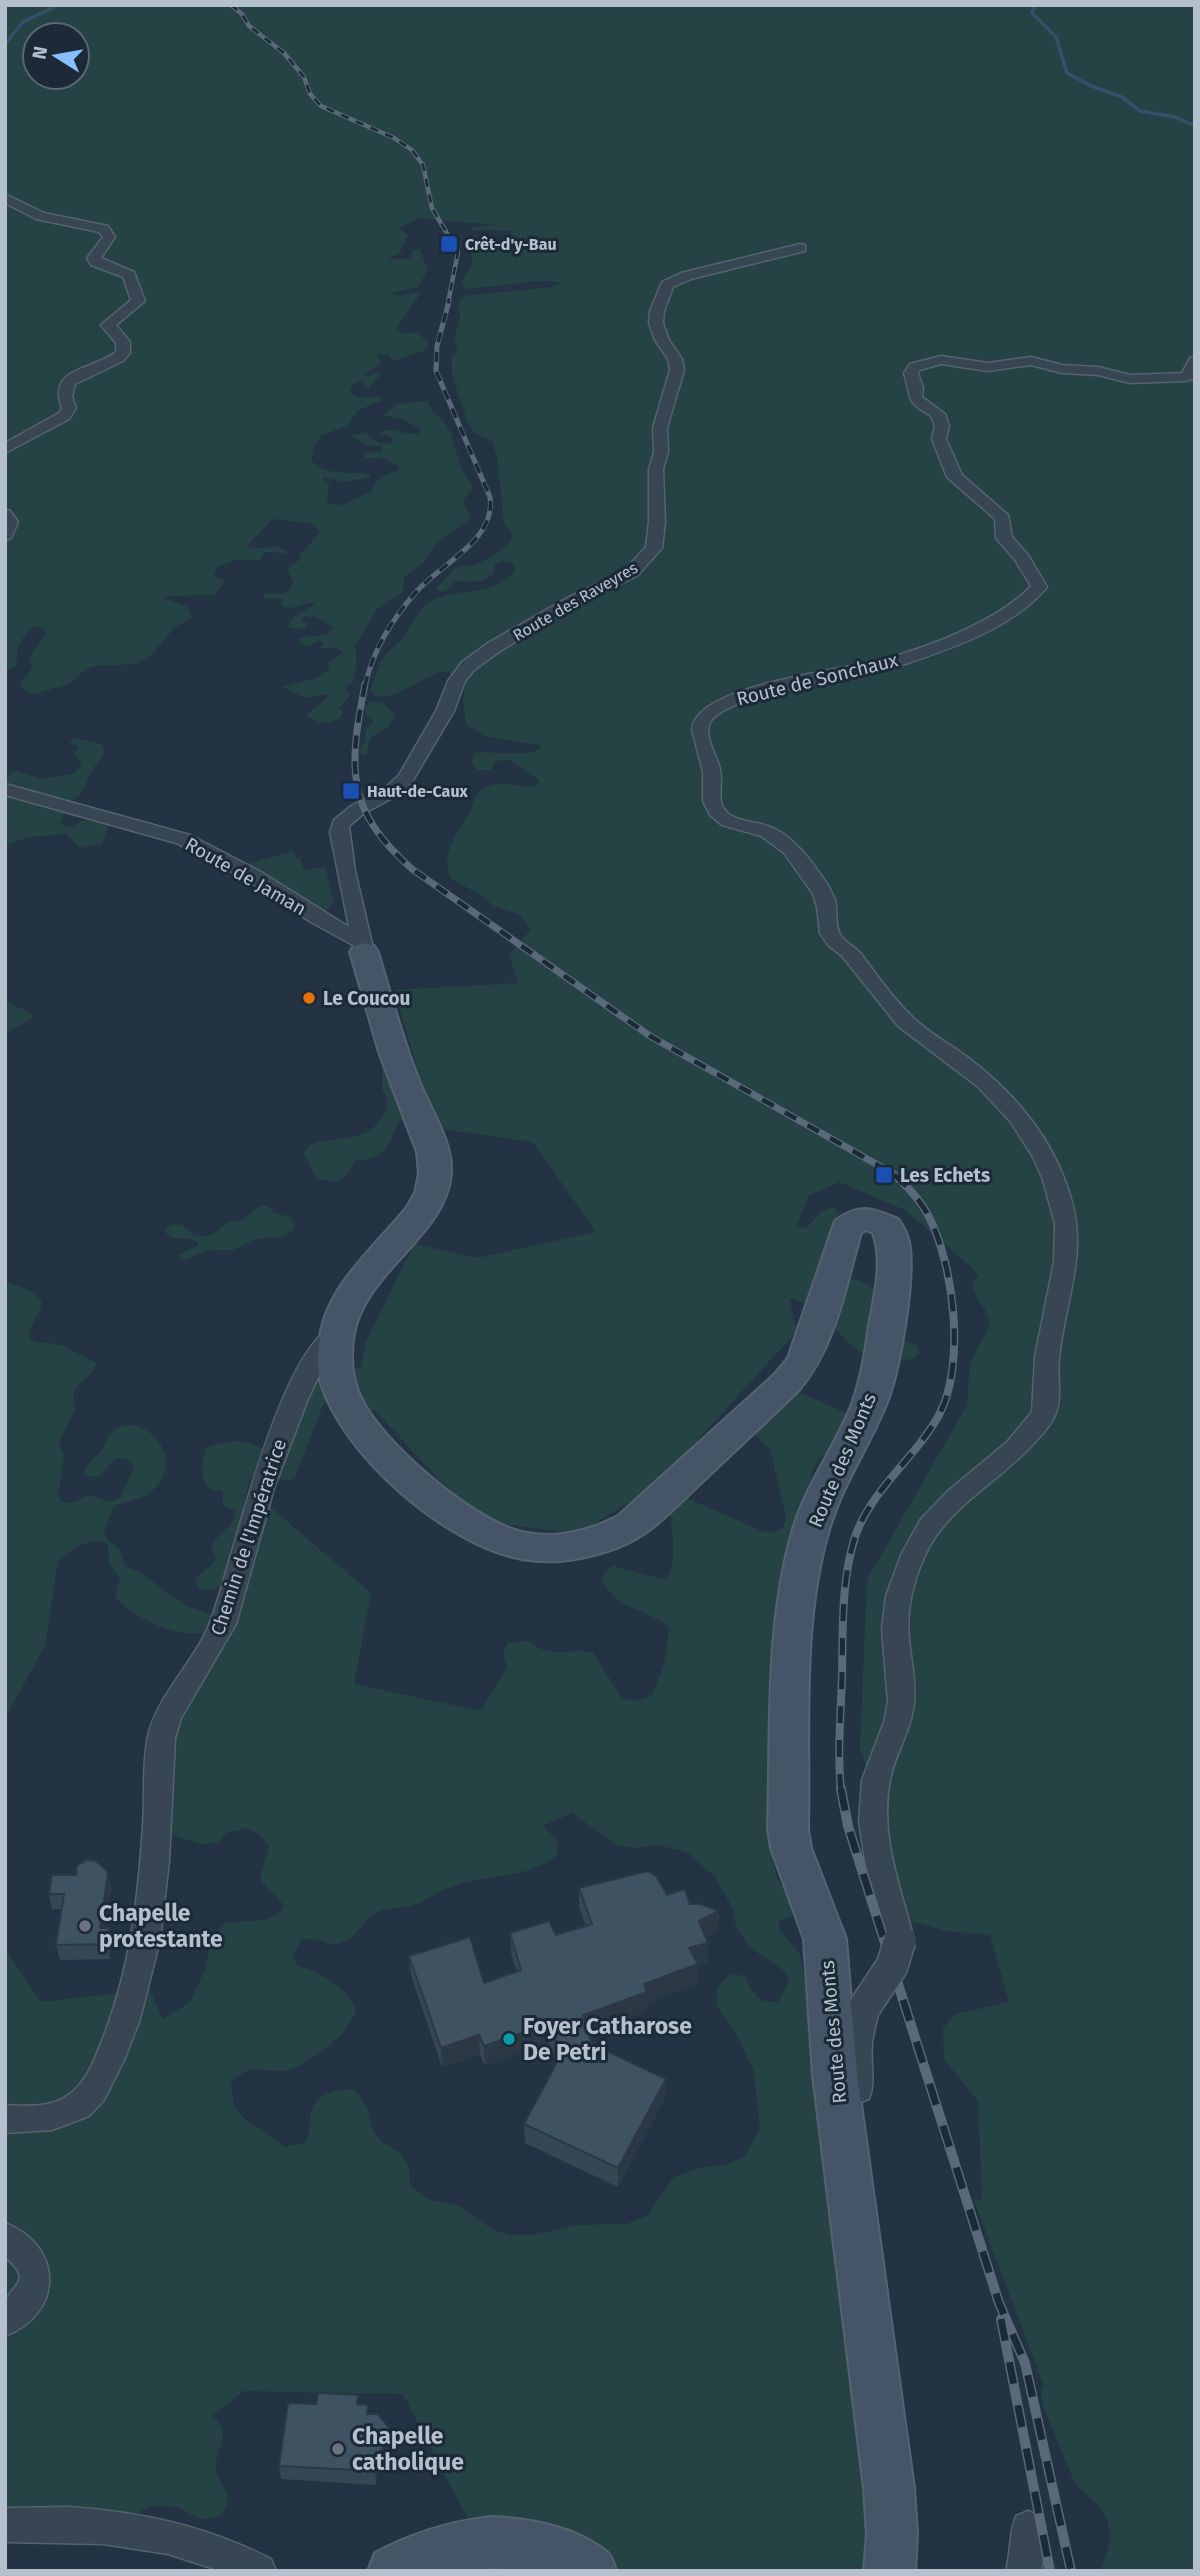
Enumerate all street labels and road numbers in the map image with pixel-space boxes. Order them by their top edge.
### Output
street label: Route des Raveyres [510,558,641,645]
street label: Route de Sonchaux [734,648,901,711]
street label: Route de Jaman [181,832,310,920]
street label: Route des Monts [804,1389,881,1531]
street label: Chemin de l'Impératrice [206,1436,291,1638]
street label: Route des Monts [816,1959,851,2105]

